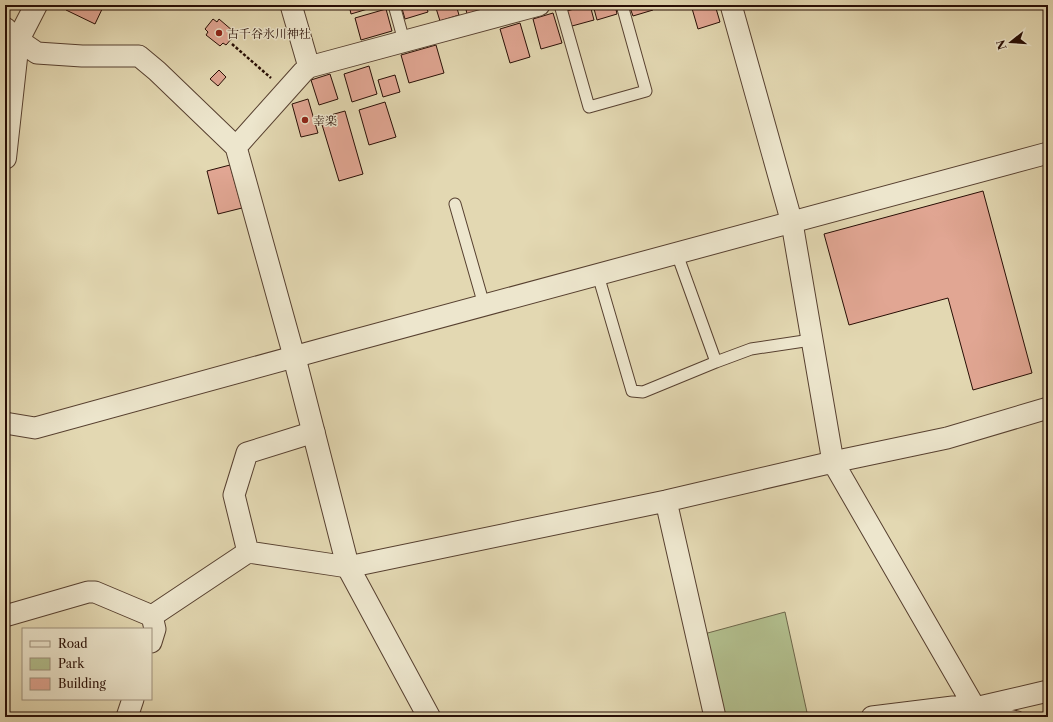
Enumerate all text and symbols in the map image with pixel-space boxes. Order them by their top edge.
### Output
north arrow [991,22,1031,62]
place label: 古千谷氷川神社 [227,26,311,41]
marker: 古千谷氷川神社 [214,28,224,38]
text: N [993,38,1010,52]
place label: 幸楽 [313,113,337,128]
marker: 幸楽 [300,115,310,125]
legend [22,628,152,700]
text: Road [58,636,88,651]
text: Park [58,656,85,671]
text: Building [58,676,106,691]

